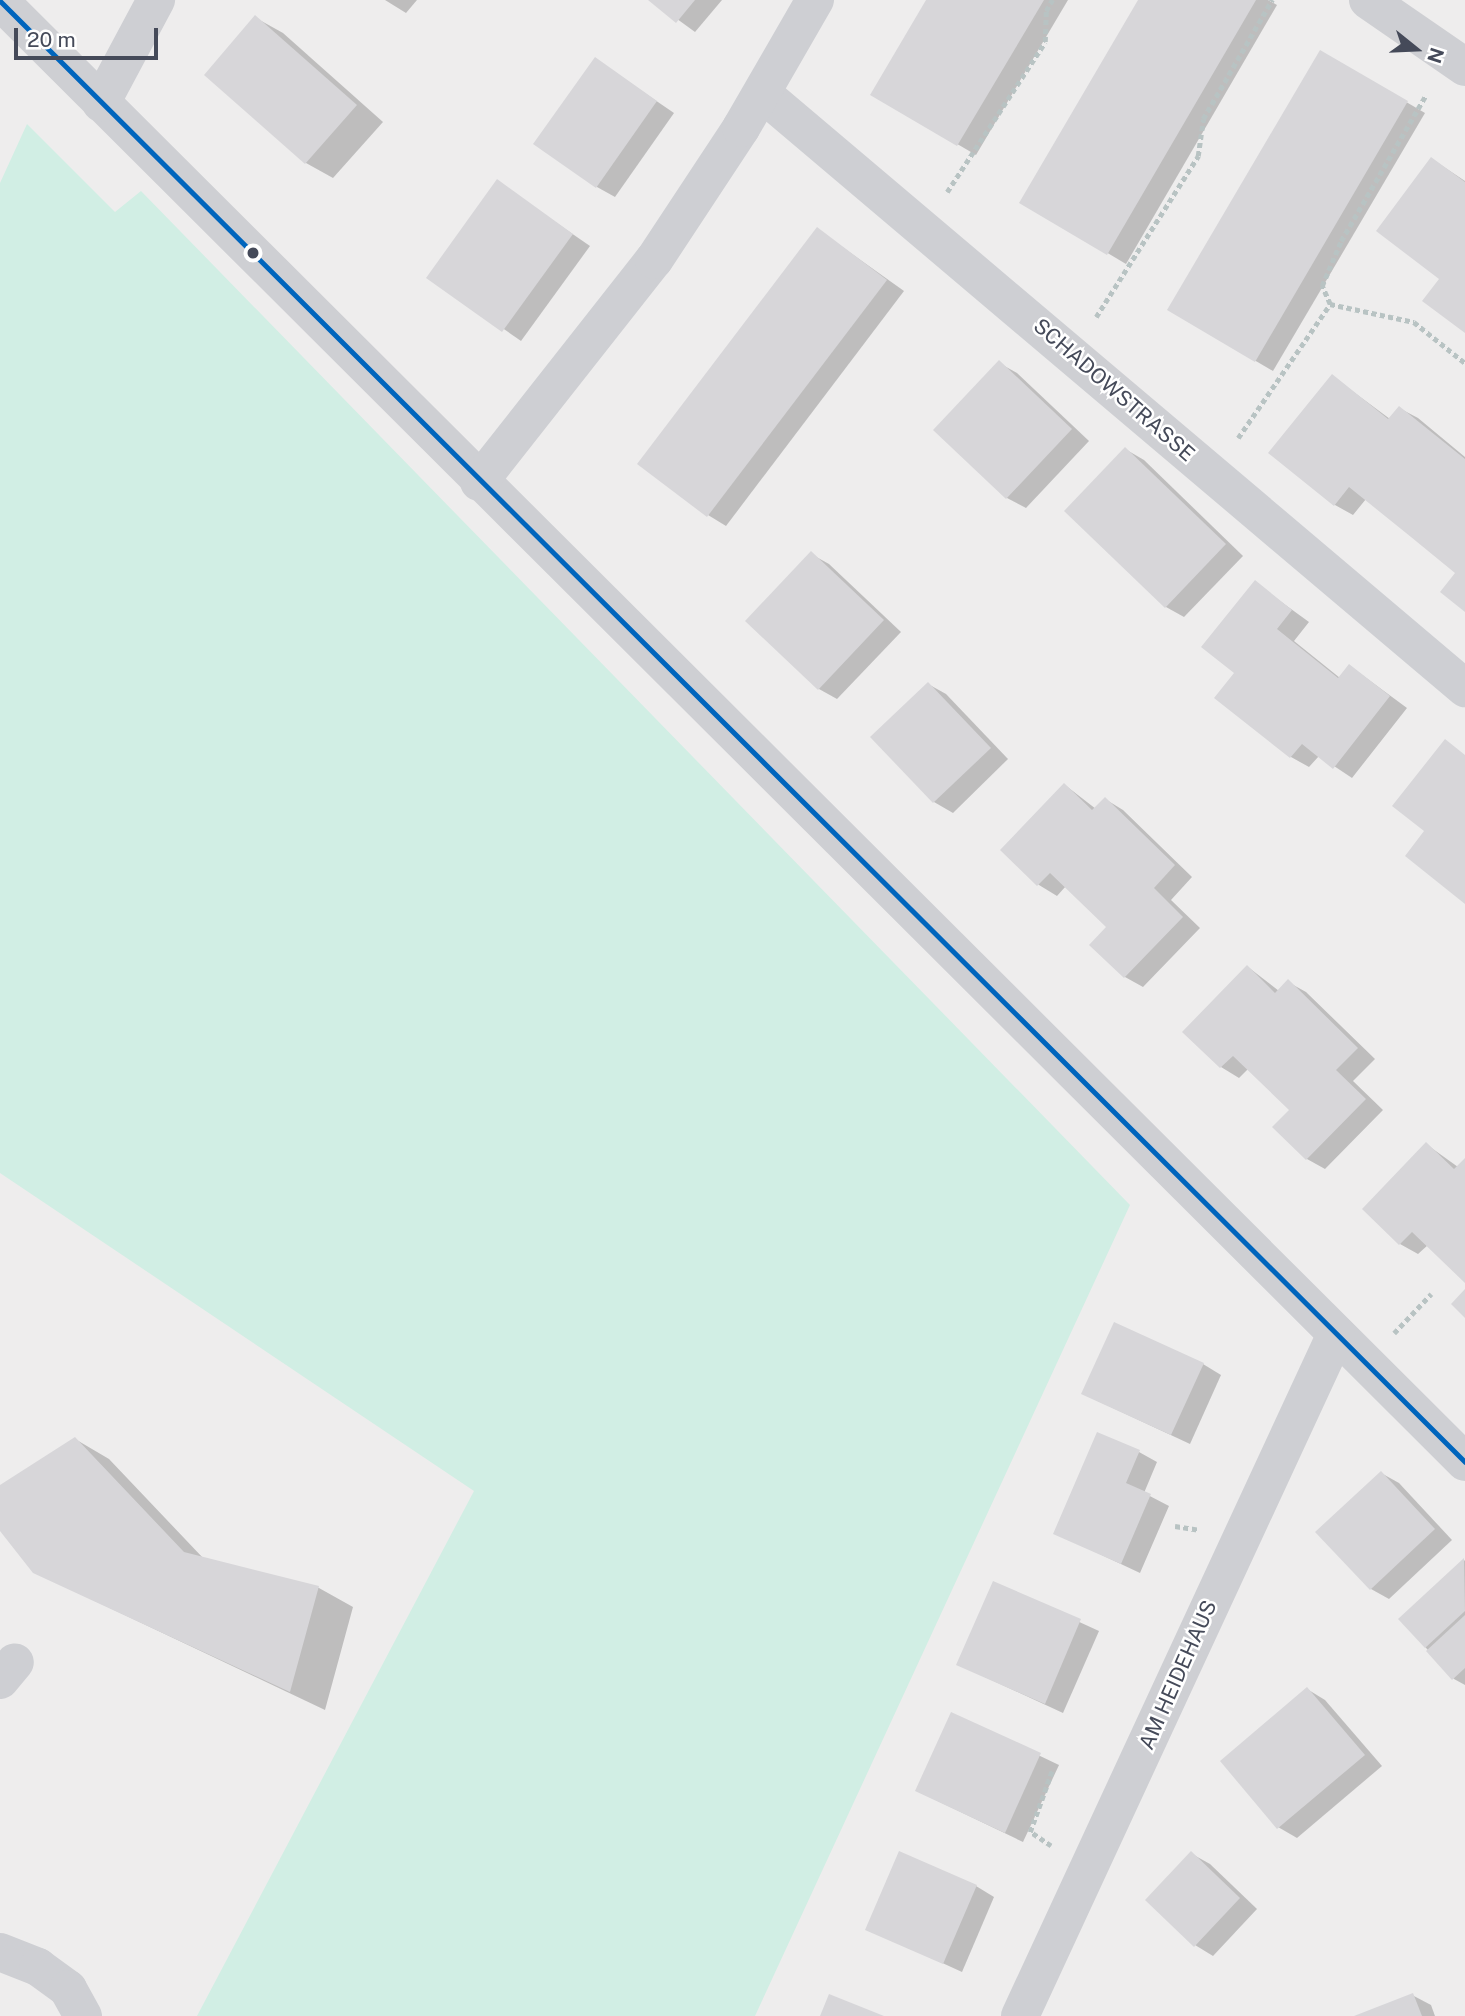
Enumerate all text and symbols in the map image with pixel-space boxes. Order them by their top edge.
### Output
scale bar [18,14,161,58]
north arrow [1381,14,1451,84]
text: 20 m [27,27,76,52]
text: N [1423,45,1449,66]
unlabelled marker [246,246,260,260]
street label: SCHADOWSTRASSE [1028,313,1200,467]
street label: AM HEIDEHAUS [1134,1597,1222,1753]

